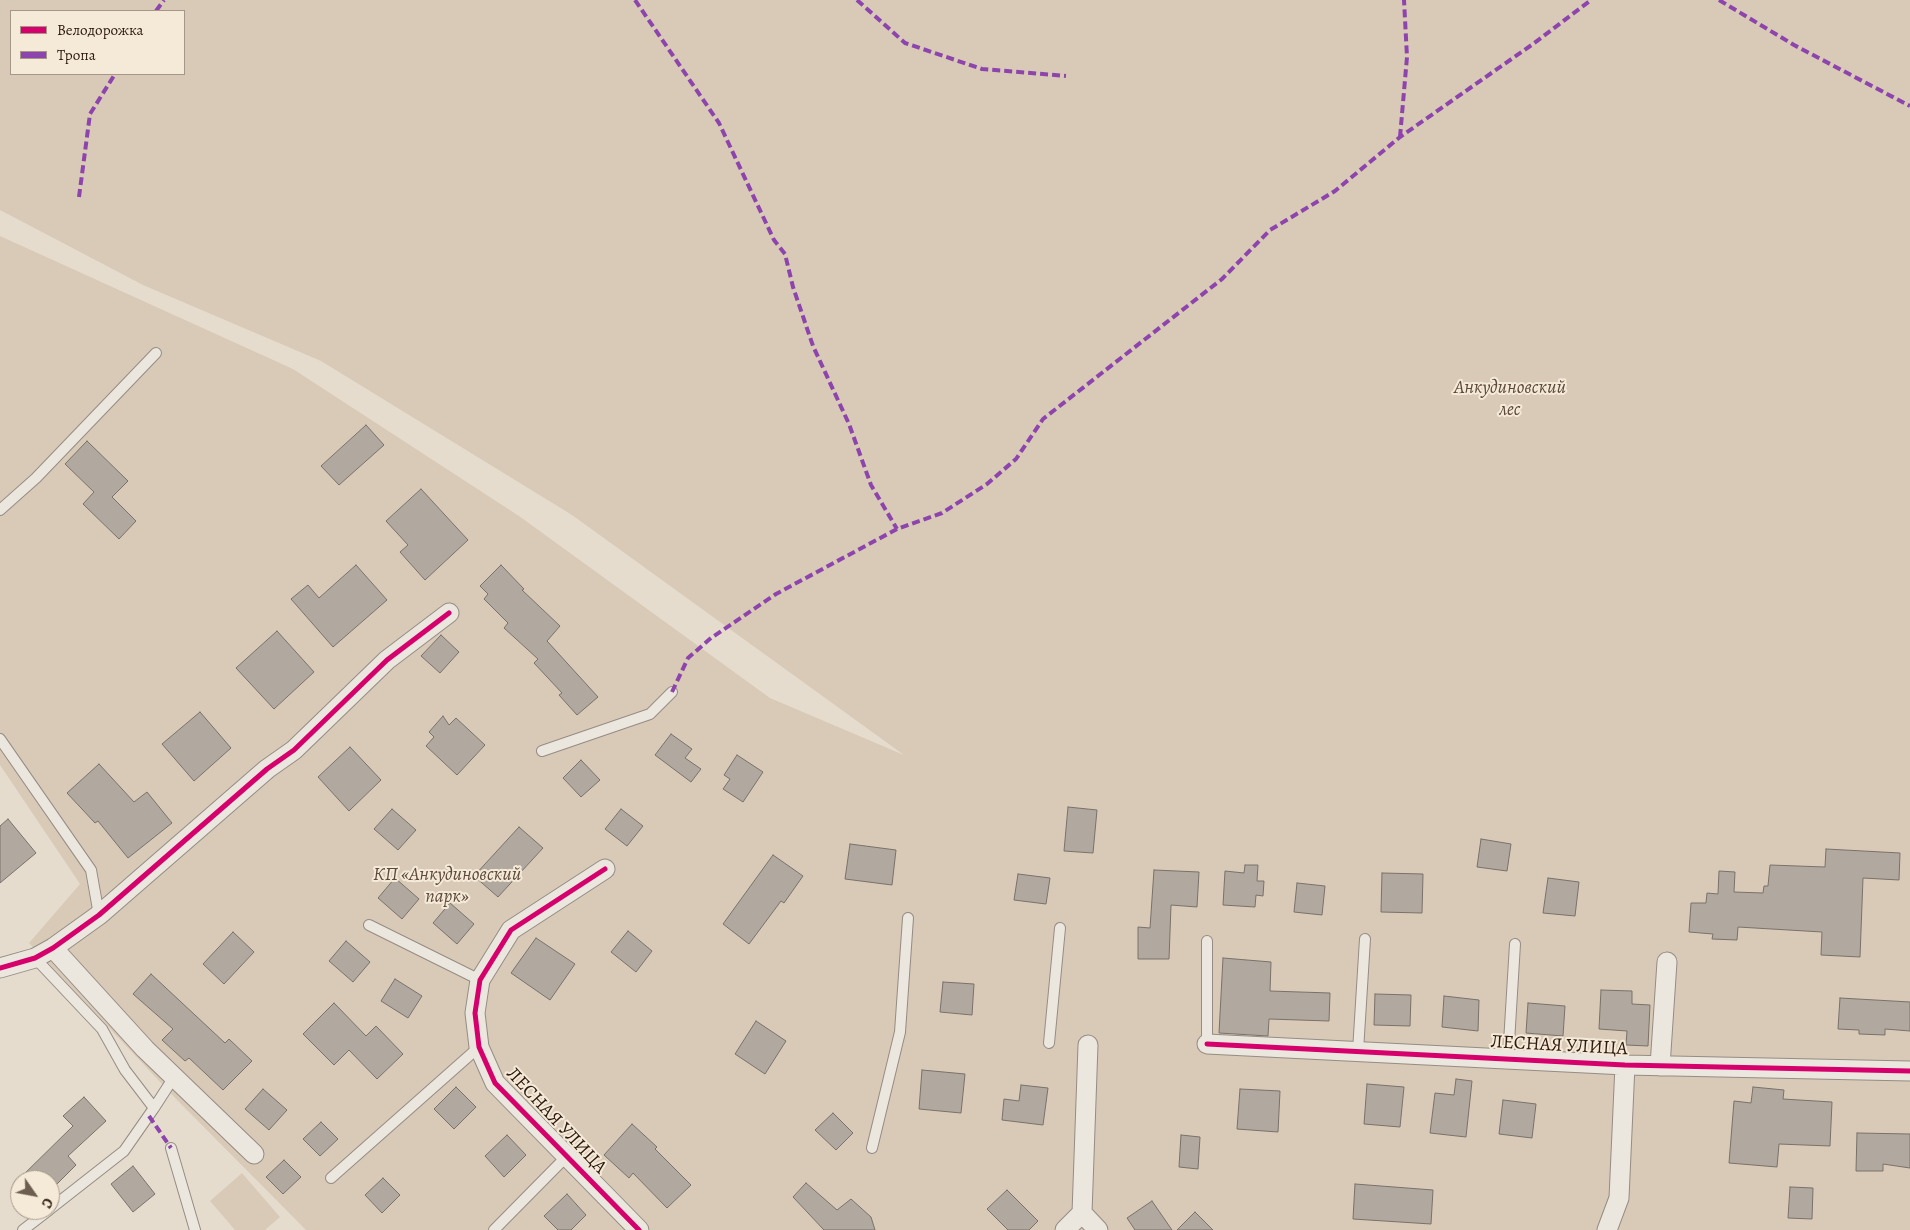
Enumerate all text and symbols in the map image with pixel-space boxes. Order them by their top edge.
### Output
legend [10,10,185,75]
text: Велодорожка [57,20,144,40]
text: Тропа [57,45,96,65]
park label: Анкудиновский лес [1454,377,1566,421]
park label: КП «Анкудиновский парк» [373,864,521,908]
street label: ЛЕСНАЯ УЛИЦА [1490,1031,1628,1061]
street label: ЛЕСНАЯ УЛИЦА [501,1063,611,1179]
north arrow [10,1170,60,1220]
text: С [37,1194,57,1212]

